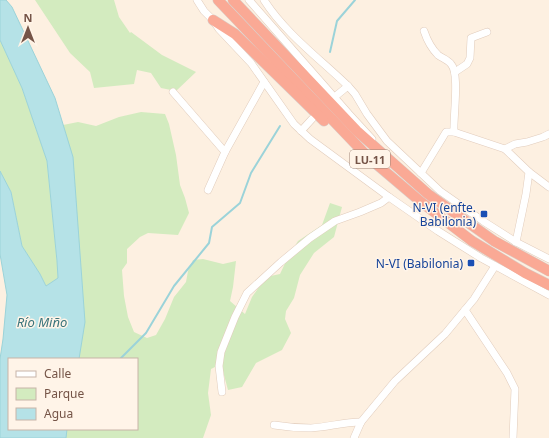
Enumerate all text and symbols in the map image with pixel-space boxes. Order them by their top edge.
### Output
north arrow [8,8,48,48]
text: N [24,10,32,25]
road number: LU-11 [350,150,390,168]
place label: N-VI (enfte. Babilonia) [412,199,476,230]
marker: N-VI (enfte. Babilonia) [479,209,489,219]
place label: N-VI (Babilonia) [376,255,463,272]
marker: N-VI (Babilonia) [466,258,476,268]
water label: Río Miño [17,313,67,331]
legend [8,358,138,430]
text: Calle [44,365,72,382]
text: Parque [44,385,85,402]
text: Agua [44,405,73,422]

